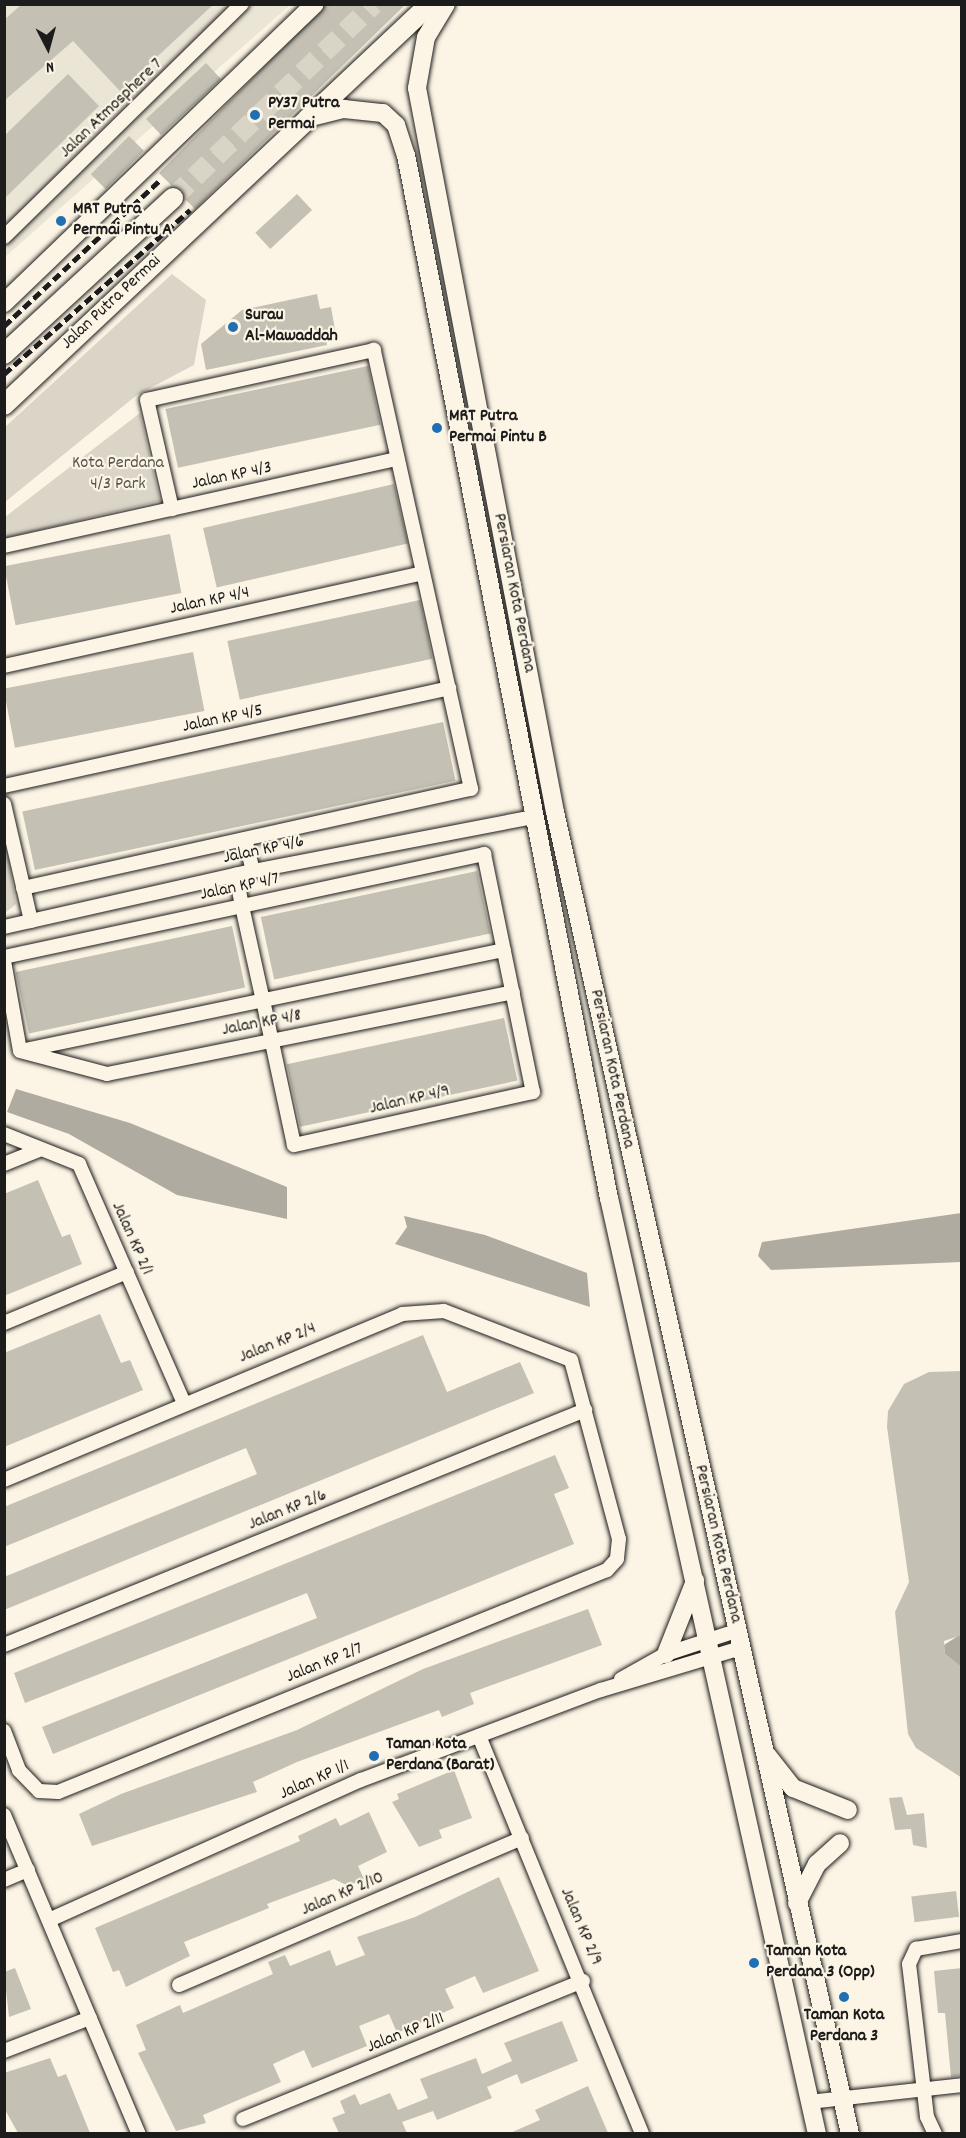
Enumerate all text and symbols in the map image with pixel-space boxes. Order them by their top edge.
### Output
north arrow [18,18,78,78]
street label: Jalan Atmosphere 7 [56,54,168,164]
text: N [45,55,55,78]
place label: PY37 Putra Permai [268,94,339,136]
marker: PY37 Putra Permai [246,106,264,124]
place label: MRT Putra Permai Pintu A [73,200,172,242]
marker: MRT Putra Permai Pintu A [54,214,68,228]
street label: Jalan Putra Permai [58,251,166,355]
place label: Surau Al-Mawaddah [245,306,338,348]
marker: Surau Al-Mawaddah [226,320,240,334]
place label: MRT Putra Permai Pintu B [449,407,547,450]
marker: MRT Putra Permai Pintu B [430,421,444,435]
park label: Kota Perdana 4/3 Park [72,454,164,496]
street label: Jalan KP 4/3 [190,458,274,496]
street label: Persiaran Kota Perdana [487,512,539,674]
street label: Jalan KP 4/4 [168,583,252,621]
street label: Jalan KP 4/5 [181,701,265,739]
street label: Jalan KP 4/6 [222,832,306,870]
street label: Jalan KP 4/7 [199,869,281,907]
street label: Persiaran Kota Perdana [584,988,638,1150]
street label: Jalan KP 4/8 [220,1006,304,1042]
street label: Jalan KP 4/9 [368,1081,452,1121]
street label: Jalan KP 2/1 [105,1199,157,1279]
street label: Jalan KP 2/4 [236,1319,320,1369]
street label: Persiaran Kota Perdana [688,1463,746,1625]
street label: Jalan KP 2/6 [246,1486,330,1536]
street label: Jalan KP 2/7 [284,1639,366,1689]
place label: Taman Kota Perdana (Barat) [386,1735,494,1778]
marker: Taman Kota Perdana (Barat) [367,1749,381,1763]
street label: Jalan KP 1/1 [277,1756,353,1806]
street label: Jalan KP 2/10 [299,1868,387,1922]
street label: Jalan KP 2/9 [554,1885,606,1969]
place label: Taman Kota Perdana 3 (Opp) [766,1942,875,1984]
marker: Taman Kota Perdana 3 (Opp) [747,1956,761,1970]
marker: Taman Kota Perdana 3 [837,1990,851,2004]
place label: Taman Kota Perdana 3 [804,2006,884,2048]
street label: Jalan KP 2/11 [364,2009,448,2059]

